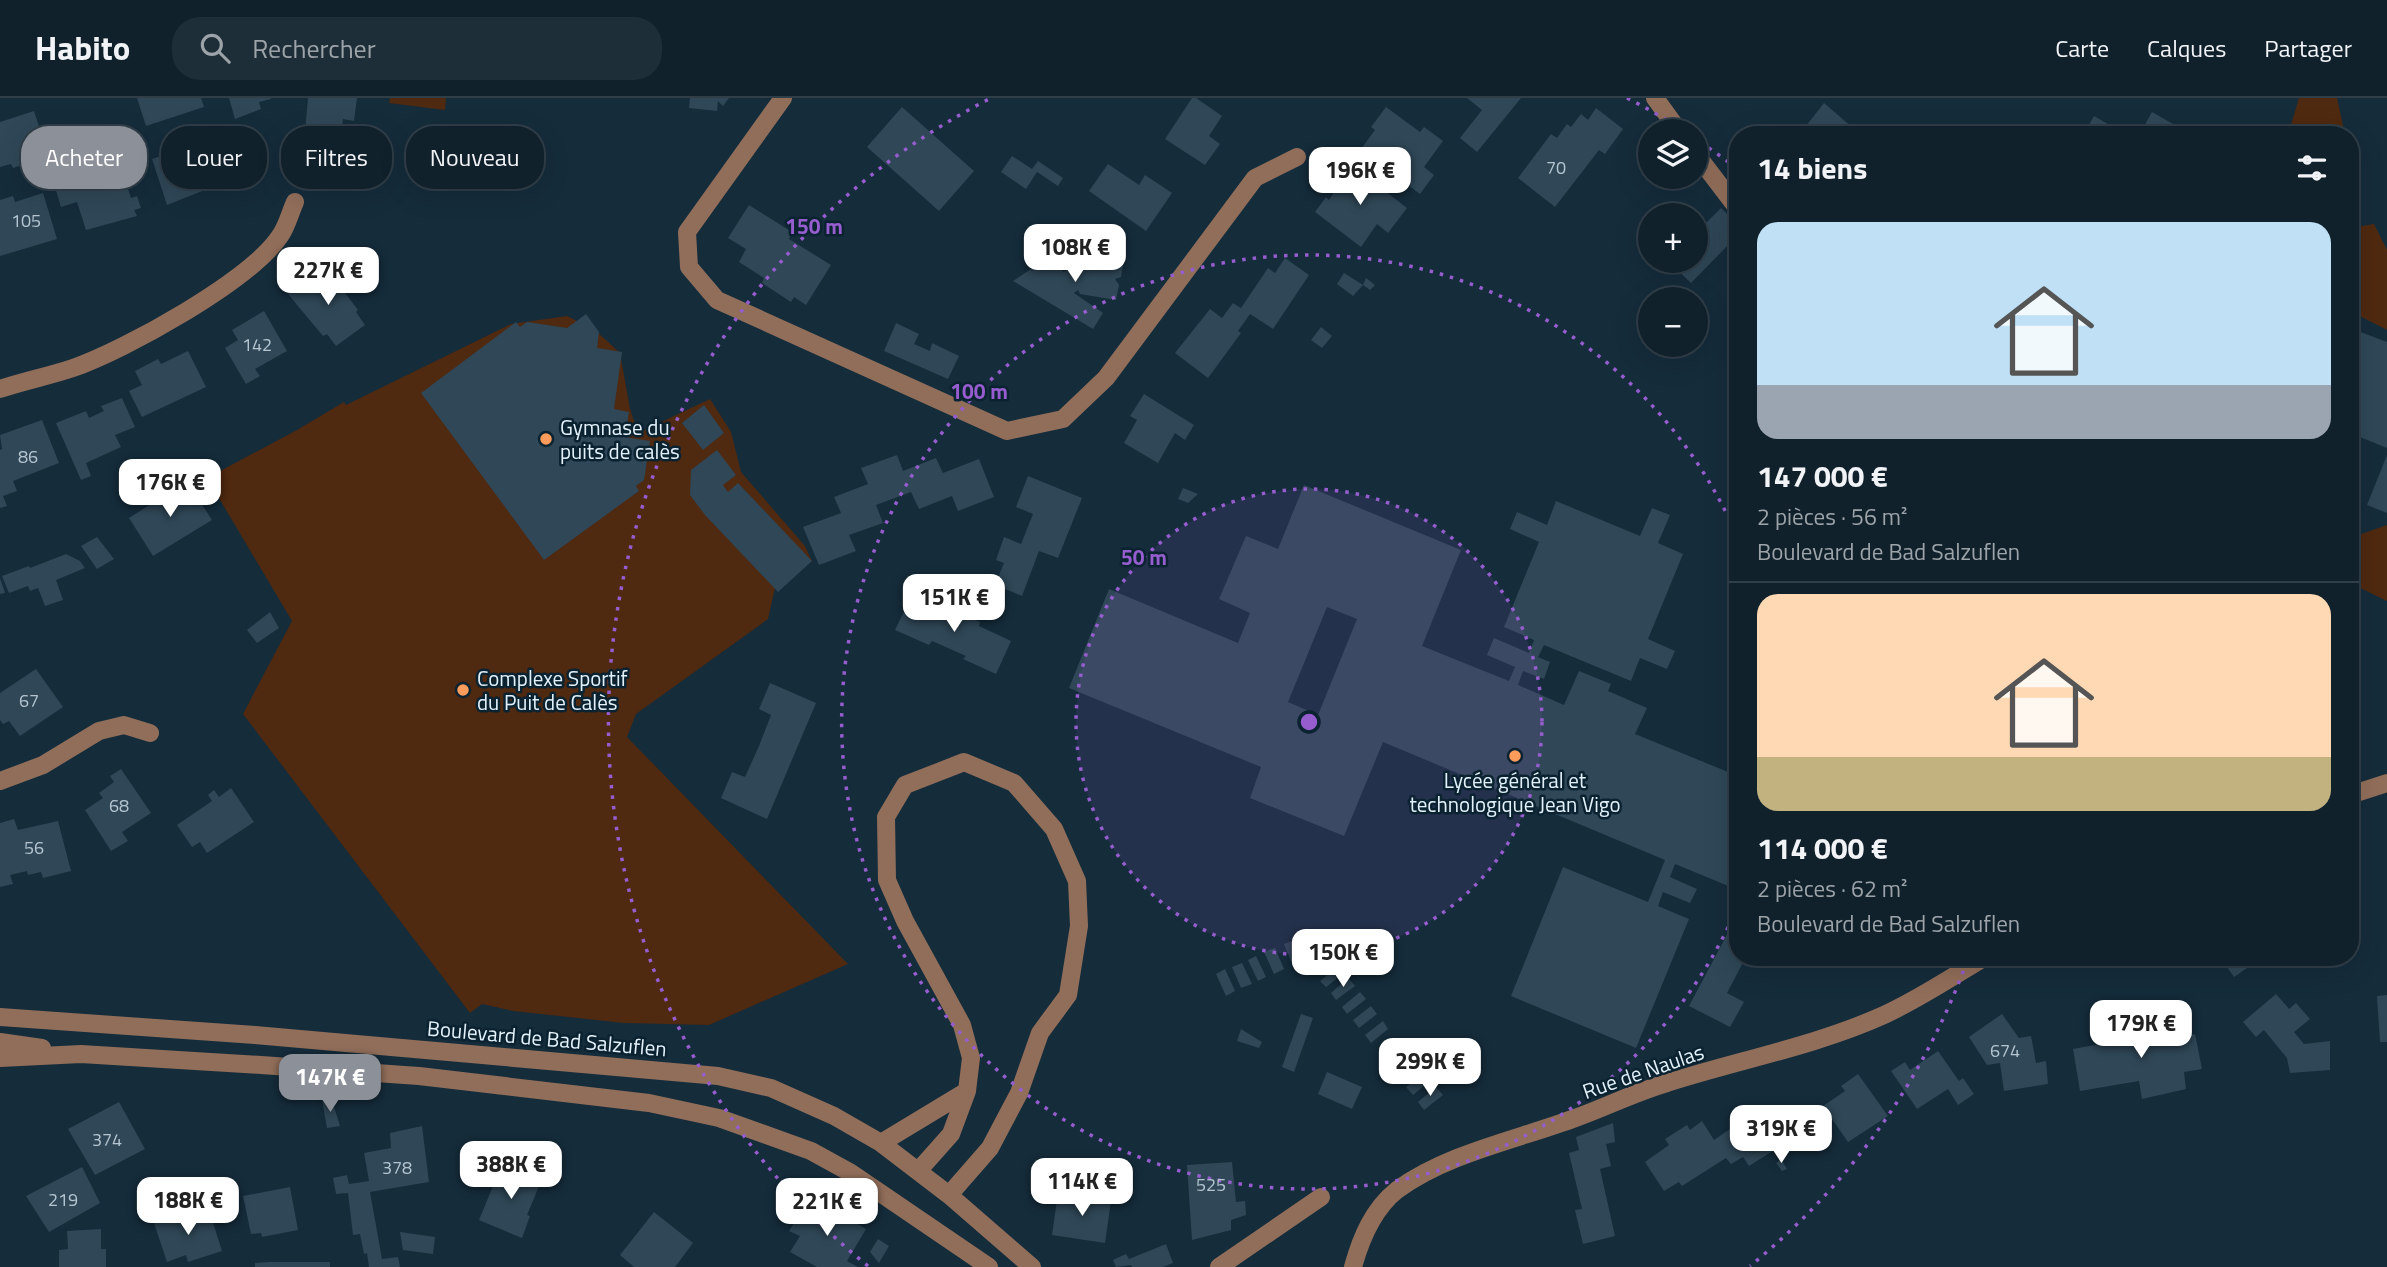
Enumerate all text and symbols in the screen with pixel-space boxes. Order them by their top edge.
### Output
search box [172,17,662,80]
text: Habito [35,23,130,73]
icon: search [196,29,234,67]
text: Rechercher [252,29,376,68]
text: Carte [2055,30,2109,66]
text: Calques [2147,30,2226,66]
text: Partager [2264,30,2352,66]
map controls [1638,119,1708,357]
button: layers [1638,119,1708,189]
chip: Acheter [21,126,147,189]
chip: Louer [161,126,267,189]
chip: Filtres [281,126,392,189]
chip: Nouveau [406,126,544,189]
text: 14 biens [1757,145,1867,191]
pin: 196K € [1303,148,1417,207]
icon: filters [2293,149,2331,187]
text: 196K € [1325,152,1395,187]
house number: 70 [1546,154,1566,181]
button: + [1638,203,1708,273]
house number: 105 [11,207,41,234]
text: 150 m [785,210,843,242]
pin: 108K € [1018,225,1132,284]
text: 108K € [1040,229,1110,264]
pin: 227K € [271,248,385,307]
text: 227K € [293,252,363,287]
icon: home [1981,268,2107,394]
button: − [1638,287,1708,357]
house number: 142 [242,331,272,358]
text: 100 m [950,375,1008,407]
place label: Gymnase du puits de calès [560,411,680,467]
marker: Gymnase du puits de calès [538,431,554,447]
house number: 86 [18,443,38,470]
text: 147 000 € [1757,453,1888,499]
pin: 176K € [113,460,227,519]
text: 176K € [135,464,205,499]
text: 2 pièces · 56 m² [1757,499,1908,534]
text: Boulevard de Bad Salzuflen [1757,534,2020,569]
text: 50 m [1121,541,1167,573]
pin: 151K € [897,574,1011,634]
text: 151K € [919,579,989,614]
icon: home [1981,640,2107,766]
place label: Complexe Sportif du Puit de Calès [477,662,628,718]
marker: Complexe Sportif du Puit de Calès [455,682,471,698]
house number: 67 [19,687,39,714]
centre of rings [1297,710,1321,734]
marker: Lycée général et technologique Jean Vigo [1507,748,1523,764]
place label: Lycée général et technologique Jean Vigo [1409,764,1621,820]
house number: 68 [109,792,129,819]
text: 114 000 € [1757,825,1888,871]
house number: 56 [24,834,44,861]
text: 2 pièces · 62 m² [1757,871,1908,906]
text: Boulevard de Bad Salzuflen [1757,906,2020,941]
pin: 150K € [1286,930,1400,989]
text: 150K € [1308,934,1378,969]
pin: 179K € [2084,1000,2198,1060]
text: 179K € [2106,1005,2176,1040]
street label: Boulevard de Bad Salzuflen [426,1012,668,1064]
street label: Rue de Naulas [1578,1035,1708,1107]
house number: 674 [1990,1037,2020,1064]
pin: 299K € [1373,1038,1487,1098]
text: 299K € [1395,1043,1465,1078]
pin: 147K € [273,1054,387,1114]
text: 147K € [295,1059,365,1094]
pin: 319K € [1724,1105,1838,1165]
text: 319K € [1746,1110,1816,1145]
house number: 374 [92,1126,122,1153]
pin: 388K € [454,1142,568,1201]
text: 388K € [476,1146,546,1181]
house number: 378 [382,1154,412,1181]
pin: 114K € [1025,1158,1139,1218]
text: 114K € [1047,1163,1117,1198]
house number: 525 [1196,1171,1226,1198]
pin: 188K € [131,1178,245,1237]
pin: 221K € [770,1178,884,1238]
text: 188K € [153,1182,223,1217]
text: 221K € [792,1183,862,1218]
house number: 219 [48,1186,78,1213]

